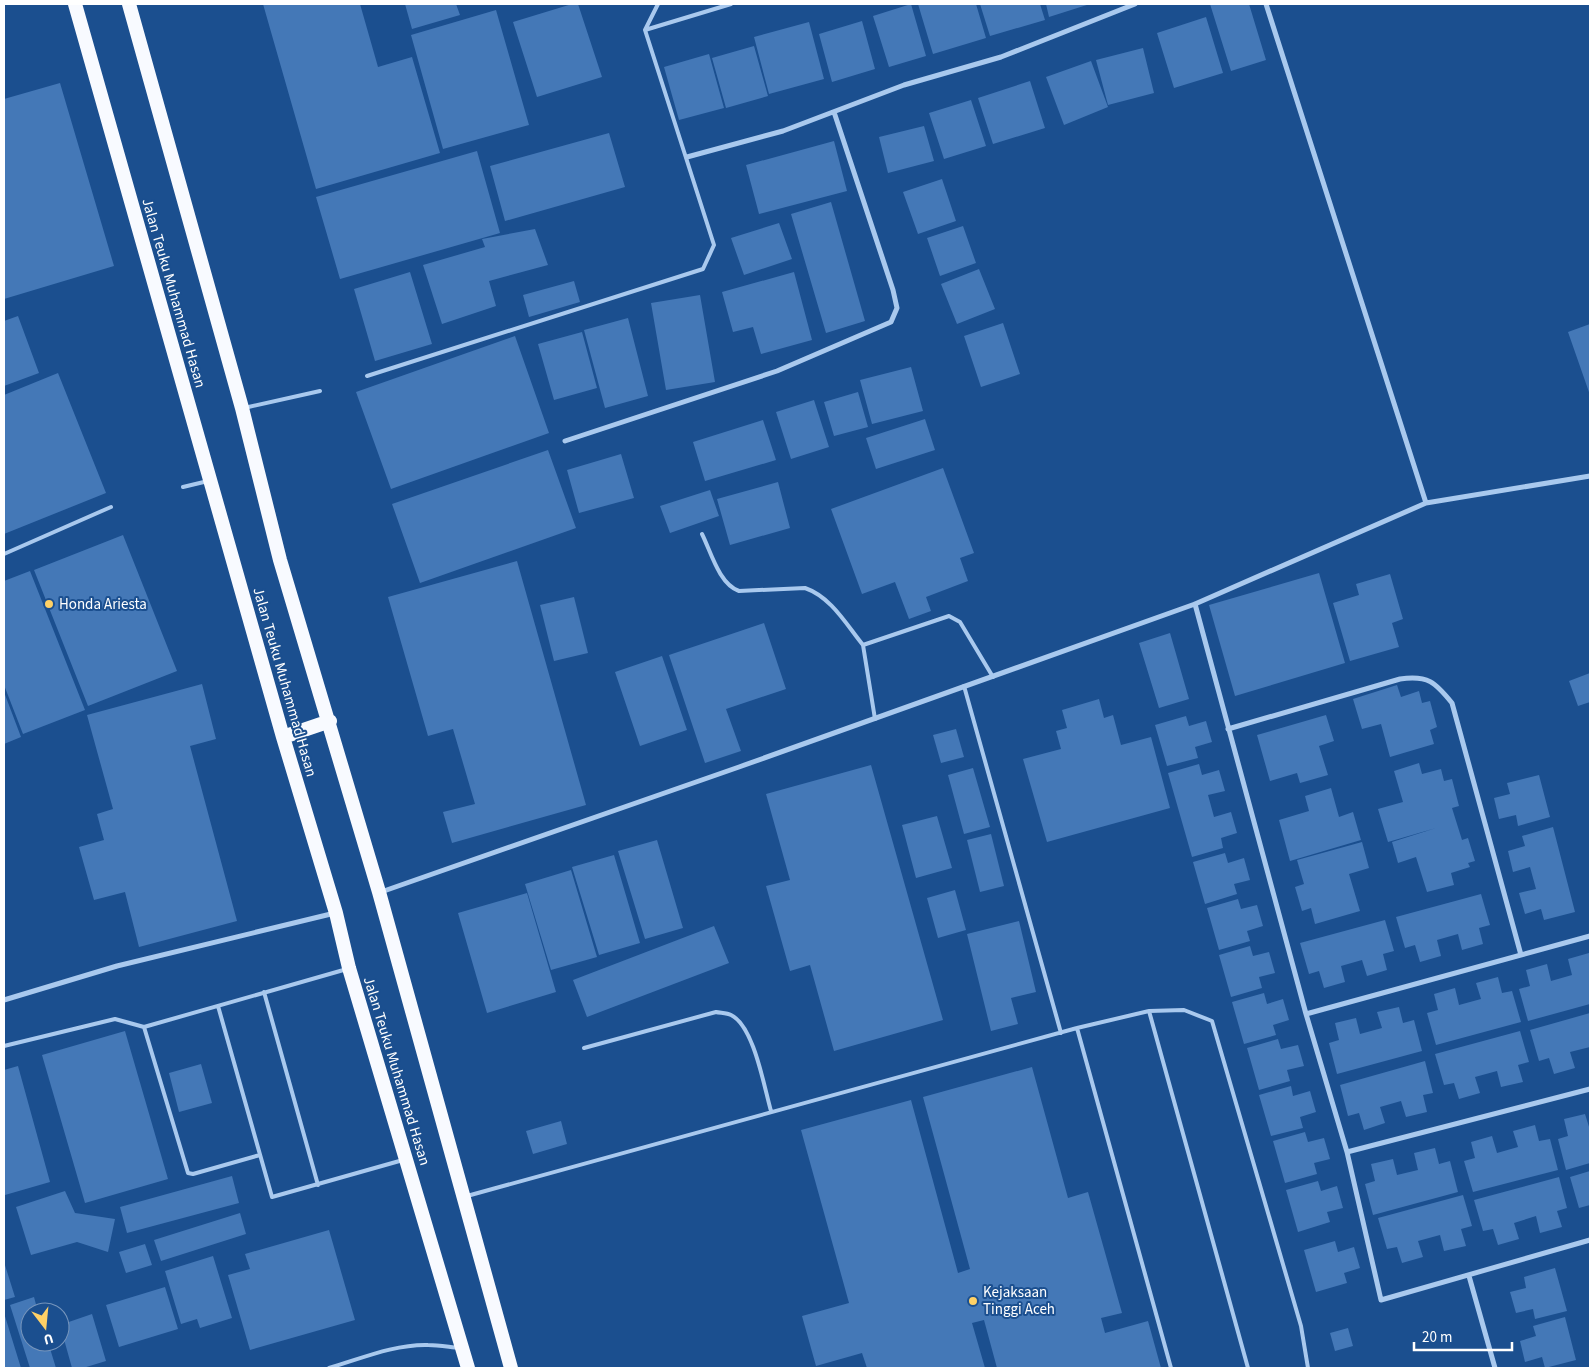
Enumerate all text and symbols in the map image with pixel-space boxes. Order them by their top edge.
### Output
street label: Jalan Teuku Muhammad Hasan [136,196,211,390]
street label: Jalan Teuku Muhammad Hasan [247,585,322,779]
place label: Honda Ariesta [59,594,147,615]
marker: Honda Ariesta [43,598,55,610]
street label: Jalan Teuku Muhammad Hasan [358,974,435,1168]
place label: Kejaksaan Tinggi Aceh [983,1282,1055,1320]
marker: Kejaksaan Tinggi Aceh [967,1295,979,1307]
north arrow [20,1302,70,1352]
scale bar [1414,1320,1512,1352]
text: 20 m [1422,1327,1452,1348]
text: U [41,1328,56,1349]

